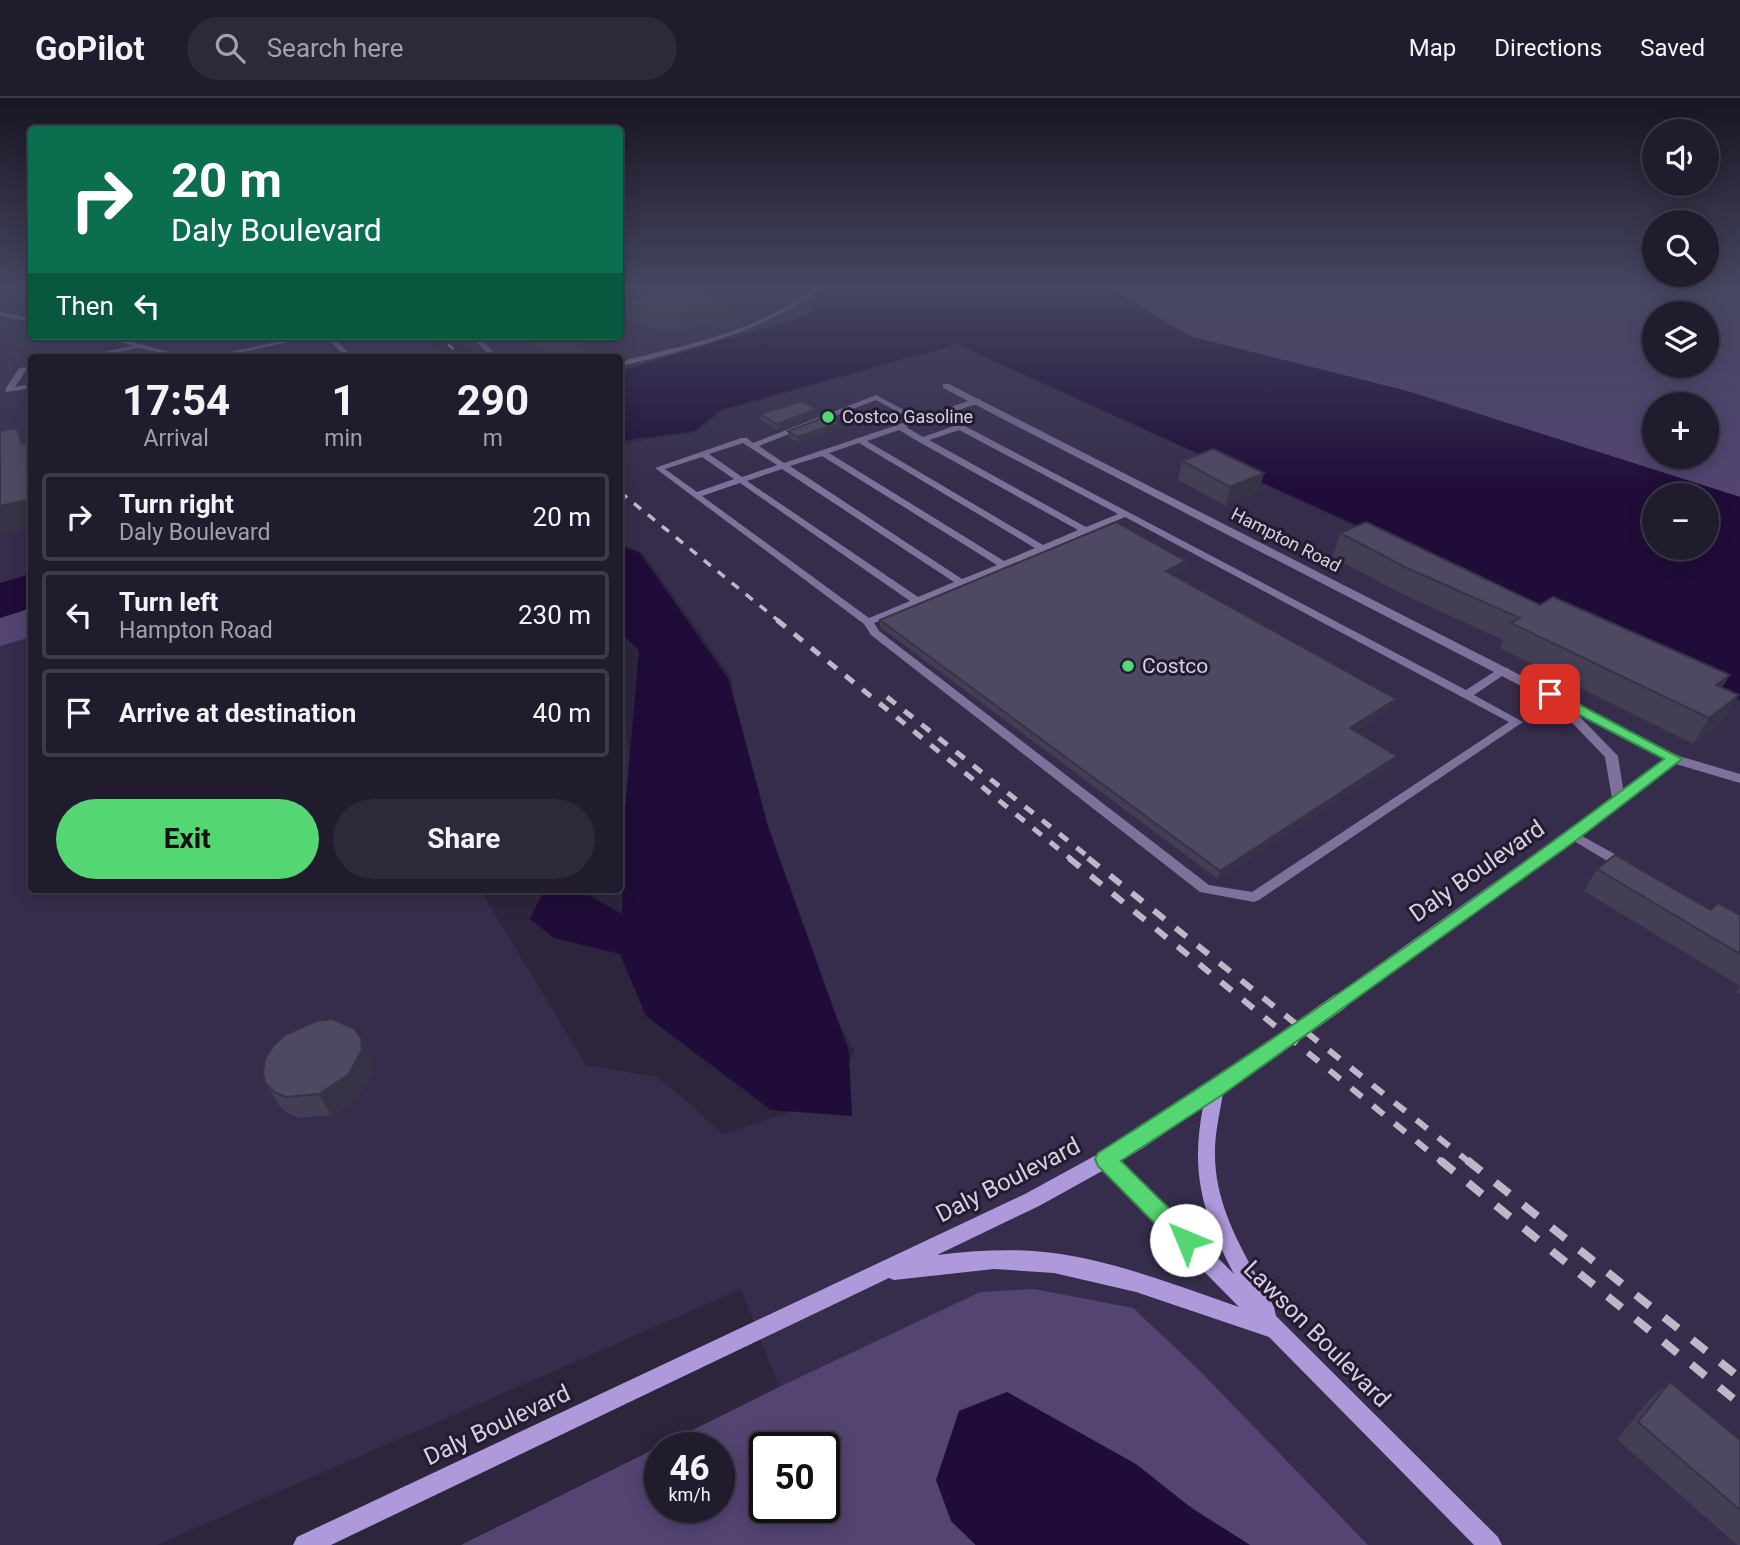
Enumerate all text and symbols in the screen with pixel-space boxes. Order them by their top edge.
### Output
search box [187,17,677,80]
text: GoPilot [35,29,145,68]
icon: search [211,29,249,67]
text: Search here [267,33,403,63]
text: Map [1409,34,1456,62]
text: Directions [1494,34,1602,62]
text: Saved [1640,34,1705,62]
map controls [1642,119,1719,560]
button: sound [1642,119,1719,196]
text: 20 m [171,152,282,209]
icon: right [56,154,147,245]
button: search [1642,210,1719,287]
text: Daly Boulevard [171,211,382,249]
icon: left [128,287,166,325]
text: Then [56,291,114,321]
button: layers [1642,301,1719,378]
text: 17:54 [122,376,230,425]
text: 1 [331,376,356,425]
text: 290 [457,376,529,425]
button: + [1642,392,1719,469]
place label: Costco Gasoline [842,406,973,427]
marker: Costco Gasoline [820,409,836,425]
text: Arrival [143,425,209,452]
text: min [324,425,363,452]
text: m [483,425,503,452]
button: − [1642,483,1719,560]
text: Turn right [119,489,234,519]
icon: right [60,498,98,536]
text: 20 m [533,502,591,532]
street label: Hampton Road [1228,503,1345,576]
text: Daly Boulevard [119,519,271,546]
text: Turn left [119,587,218,617]
icon: left [60,596,98,634]
text: 230 m [518,600,591,630]
text: Hampton Road [119,617,273,644]
place label: Costco [1142,654,1208,678]
marker: Costco [1120,658,1136,674]
pin [1520,664,1580,724]
icon: arrive [1531,675,1569,713]
icon: arrive [60,694,98,732]
text: Arrive at destination [119,698,356,728]
text: 40 m [533,698,591,728]
button: Exit [56,799,319,879]
button: Share [333,799,595,879]
street label: Daly Boulevard [1404,814,1550,928]
street label: Daly Boulevard [931,1132,1085,1228]
position arrow [1149,1203,1223,1277]
street label: Lawson Boulevard [1238,1255,1396,1413]
street label: Daly Boulevard [419,1379,575,1471]
speed limit sign: 50 [749,1432,840,1523]
text: 46 [669,1448,710,1489]
text: km/h [668,1484,711,1505]

